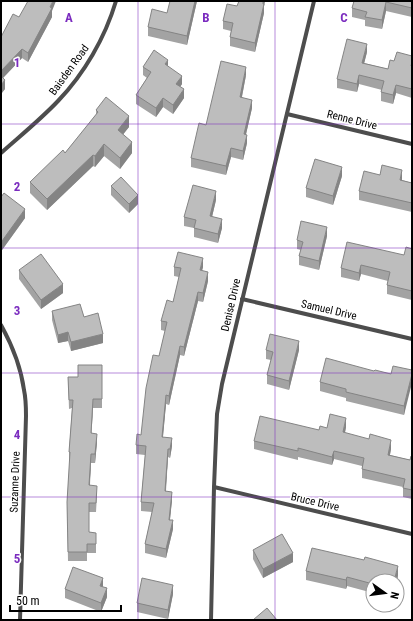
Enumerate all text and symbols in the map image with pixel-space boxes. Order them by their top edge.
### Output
text: A [65,10,73,25]
text: B [202,10,210,25]
text: C [340,10,348,25]
street label: Baisden Road [46,42,92,98]
text: 1 [14,55,20,70]
street label: Renne Drive [326,107,378,133]
text: 2 [14,179,21,194]
street label: Denise Drive [219,277,243,333]
street label: Samuel Drive [300,297,358,323]
text: 3 [14,303,20,318]
text: 4 [14,427,21,442]
street label: Suzanne Drive [7,451,23,513]
street label: Bruce Drive [289,490,341,514]
text: 5 [14,551,21,566]
north arrow [365,573,405,613]
scale bar [10,587,121,613]
text: N [387,590,401,600]
text: 50 m [16,594,40,608]

